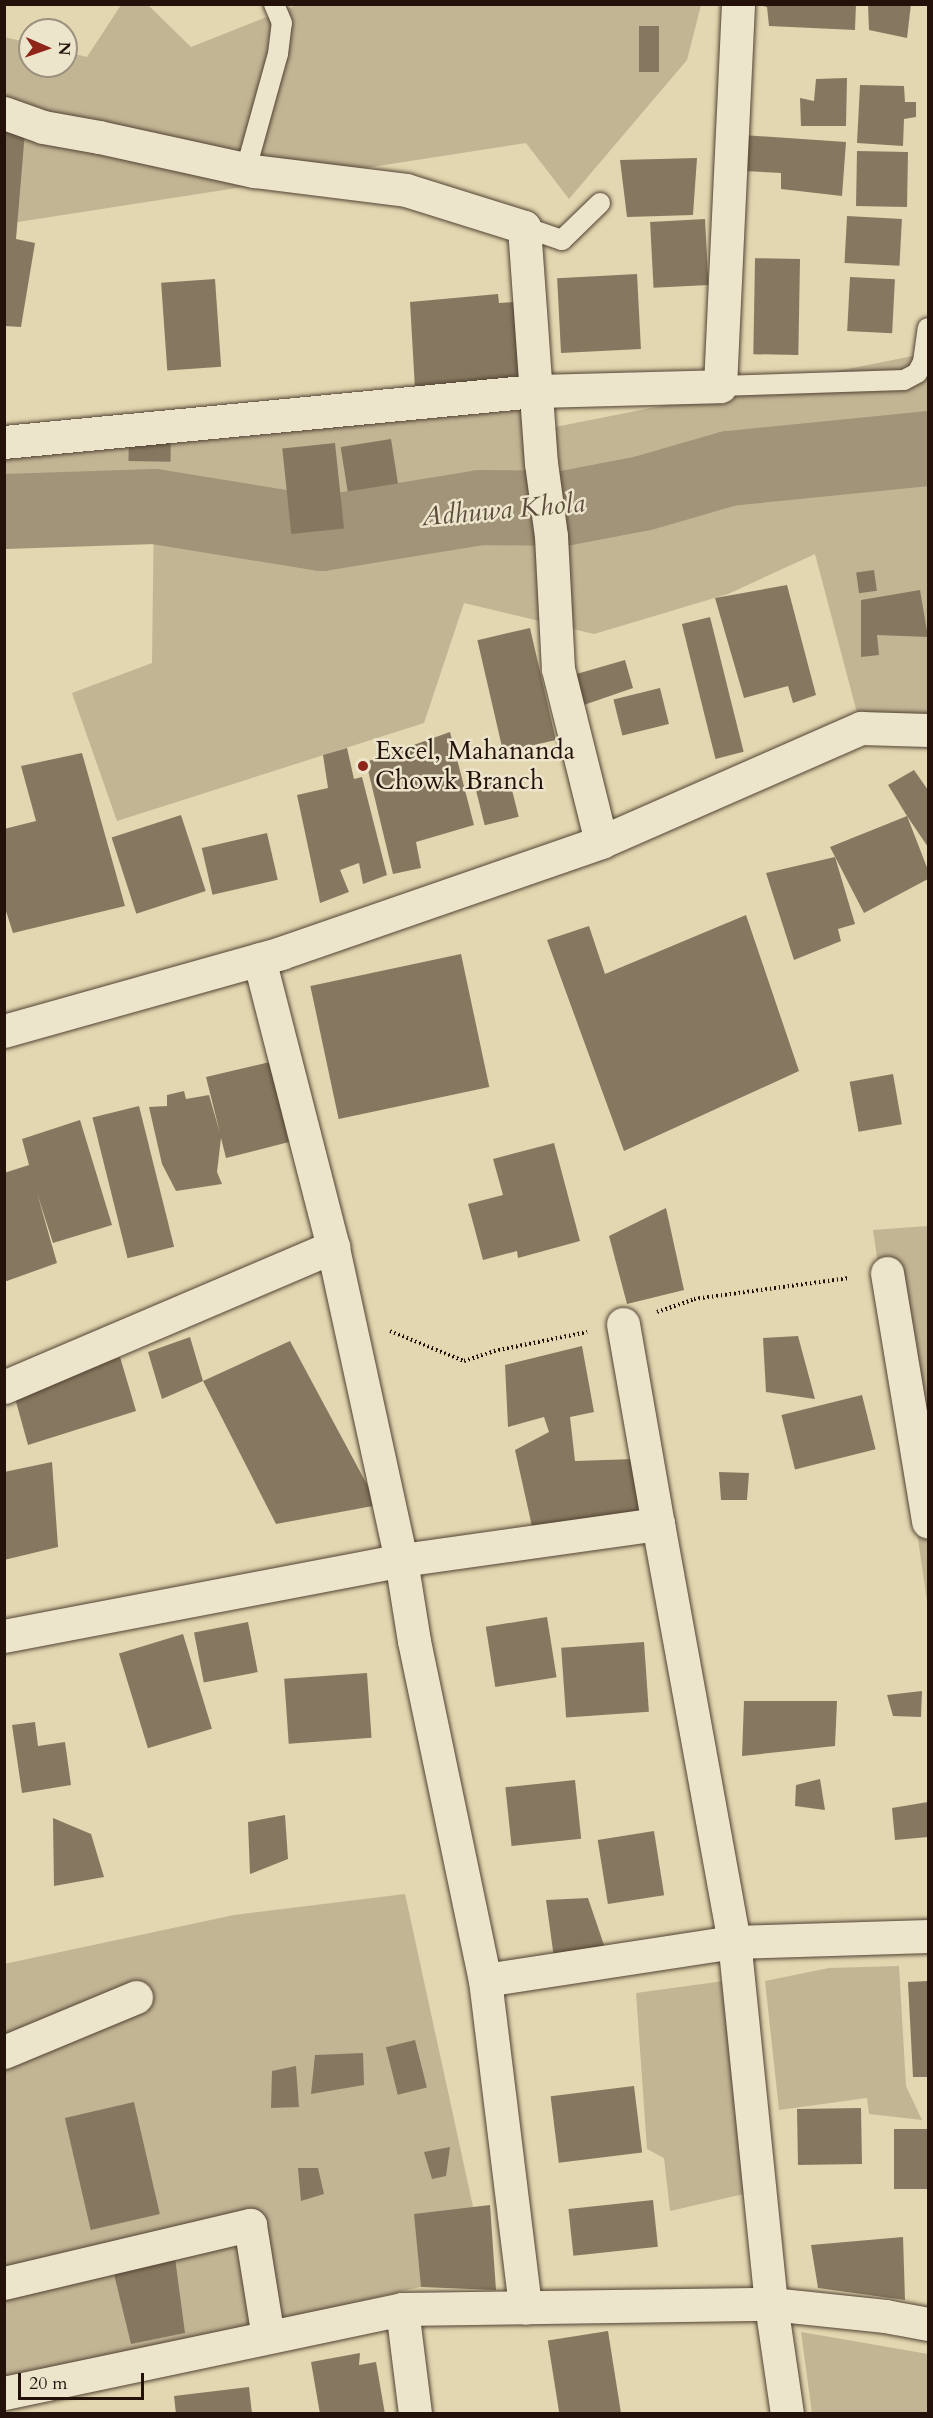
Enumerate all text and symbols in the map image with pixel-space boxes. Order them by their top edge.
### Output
north arrow [18,18,78,78]
text: N [53,41,75,56]
water label: Adhuwa Khola [420,487,586,533]
place label: Excel, Mahananda Chowk Branch [375,735,575,796]
marker: Excel, Mahananda Chowk Branch [356,759,370,773]
scale bar [21,2361,147,2399]
text: 20 m [29,2371,68,2396]

